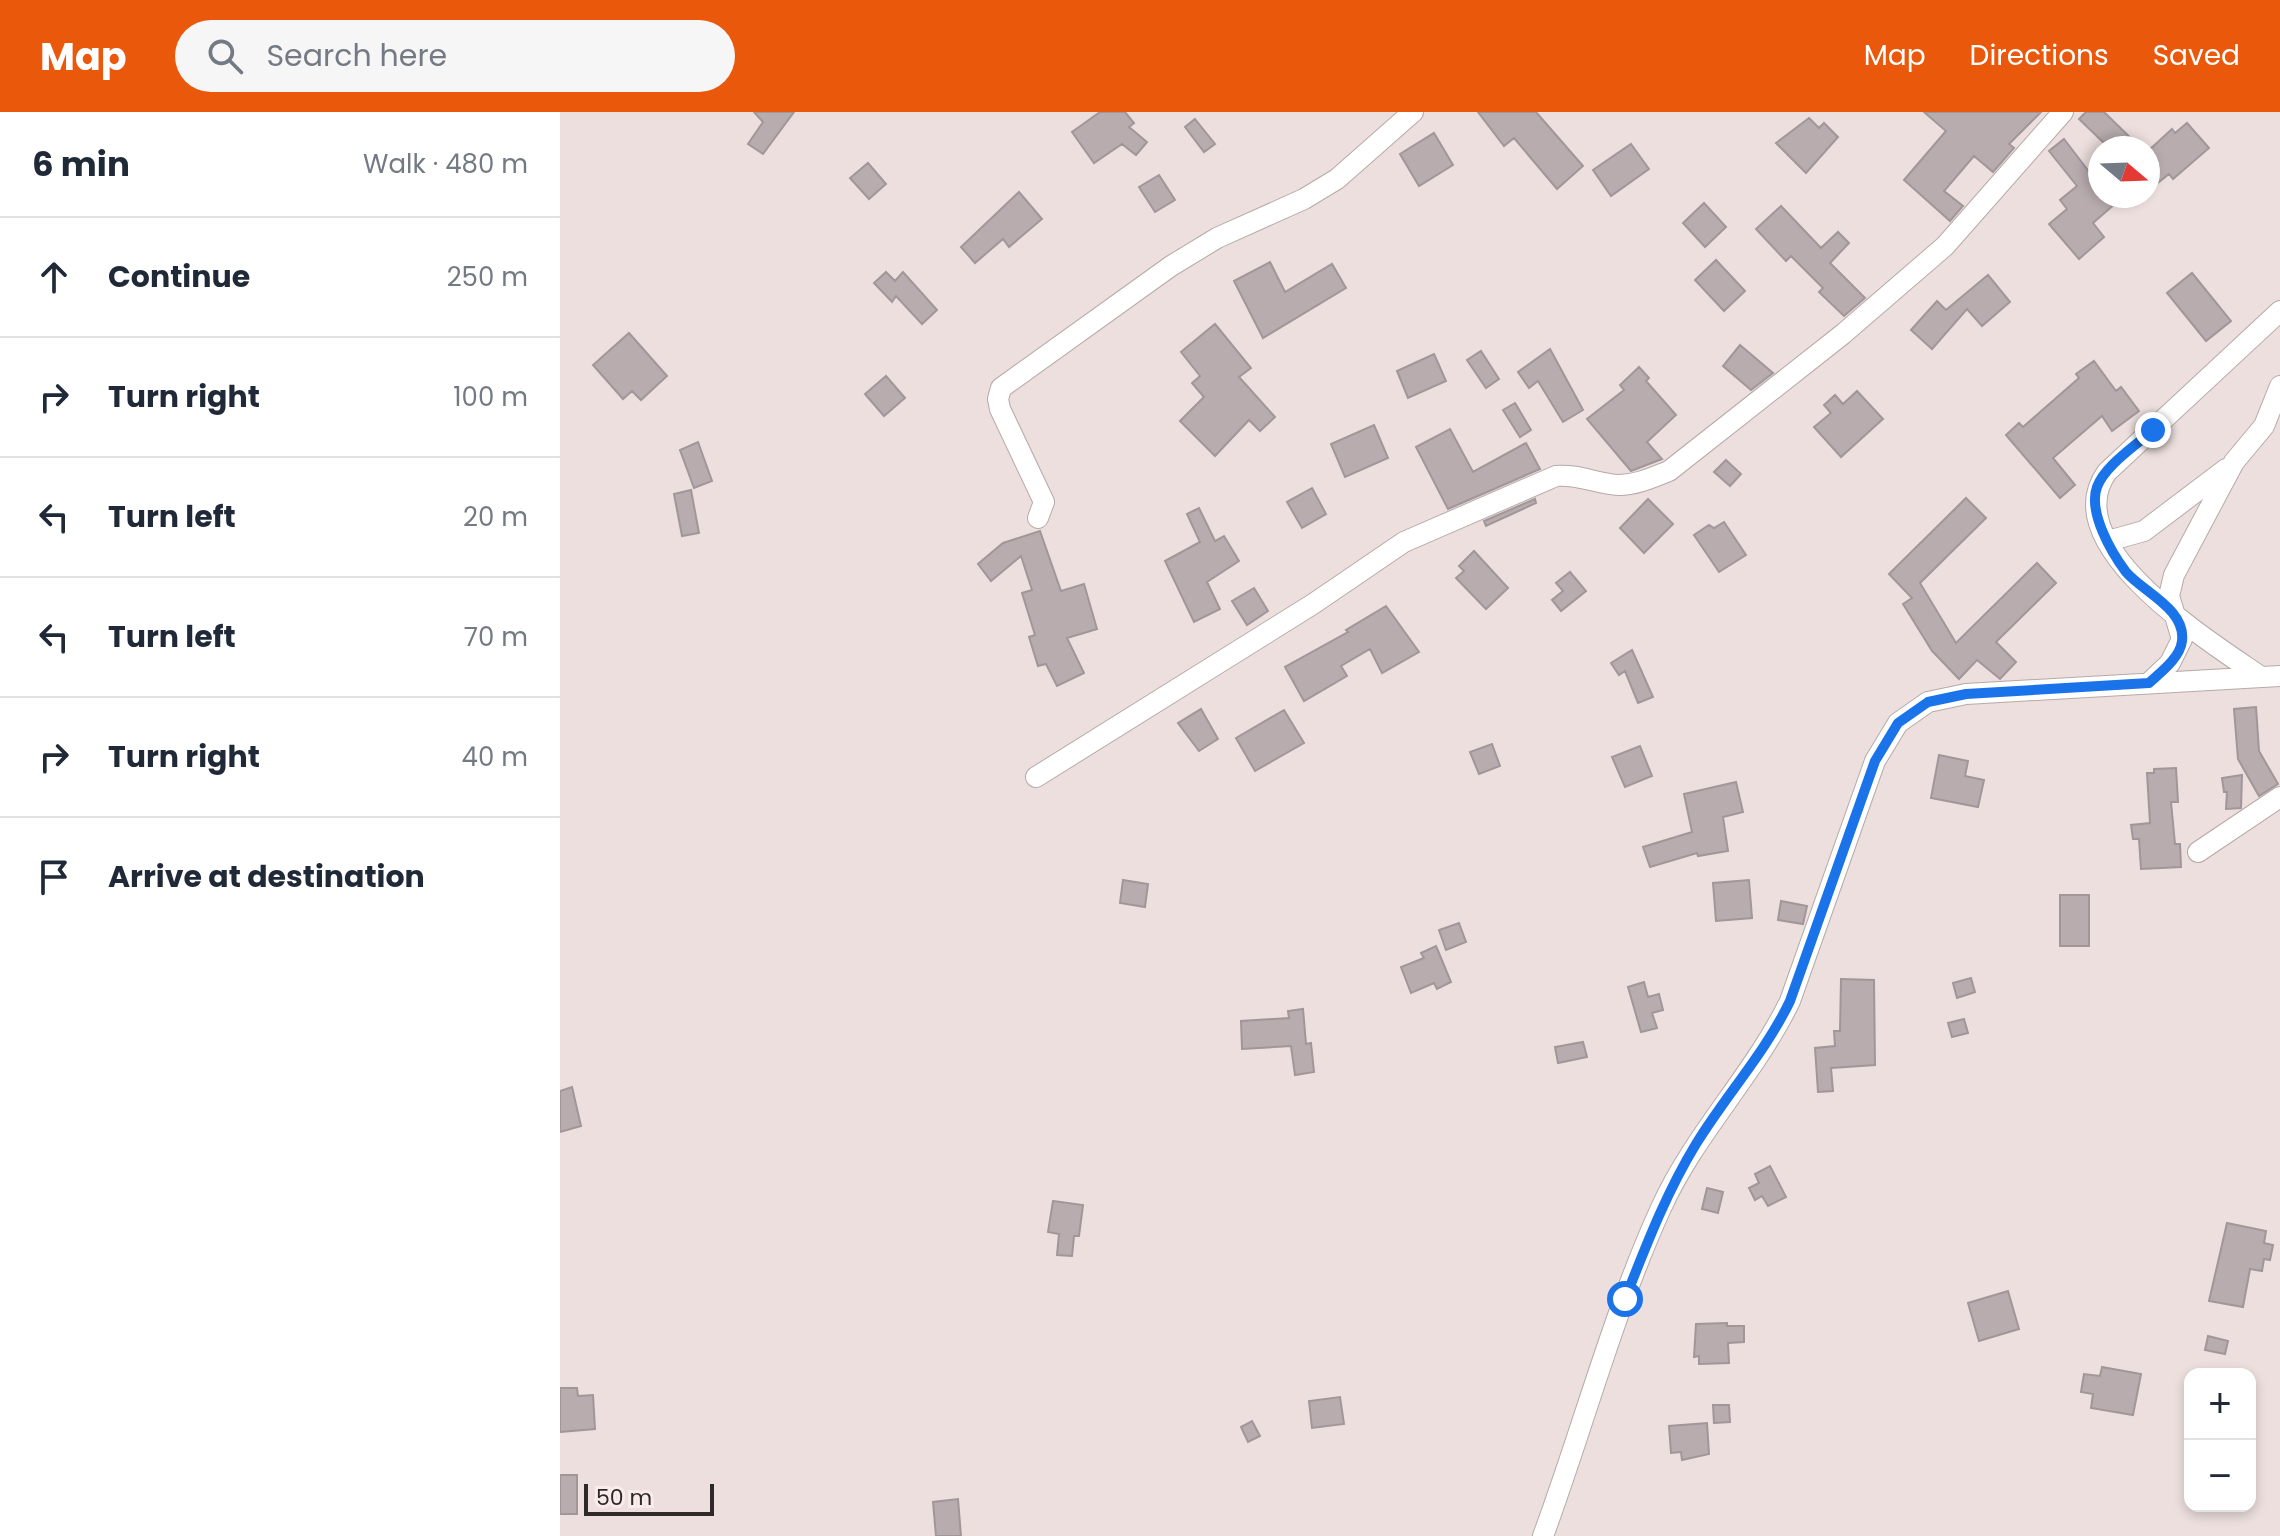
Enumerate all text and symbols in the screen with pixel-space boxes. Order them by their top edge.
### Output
search box [175,20,735,92]
text: Map [40,30,127,83]
icon: search [203,34,247,78]
text: Search here [267,34,447,77]
text: Map [1864,36,1926,75]
text: Directions [1970,36,2109,75]
text: Saved [2153,36,2240,75]
north arrow [2088,136,2160,208]
text: 6 min [32,140,130,188]
text: Walk · 480 m [363,146,528,182]
icon: ahead [32,255,76,299]
text: Continue [108,255,250,298]
text: 250 m [447,259,528,295]
icon: right [32,375,76,419]
text: Turn right [108,375,260,418]
text: 100 m [453,379,528,415]
route end [2135,412,2171,448]
icon: left [32,495,76,539]
text: Turn left [108,495,236,538]
text: 20 m [463,499,528,535]
icon: left [32,615,76,659]
text: Turn left [108,615,236,658]
text: 70 m [464,619,528,655]
icon: right [32,735,76,779]
text: Turn right [108,735,260,778]
text: 40 m [462,739,528,775]
icon: arrive [32,855,76,899]
text: Arrive at destination [108,855,425,898]
route start [1607,1281,1643,1317]
map controls [2184,1368,2256,1512]
button: + [2184,1368,2256,1440]
button: − [2184,1440,2256,1512]
scale bar [584,1480,714,1516]
text: 50 m [596,1482,652,1513]

